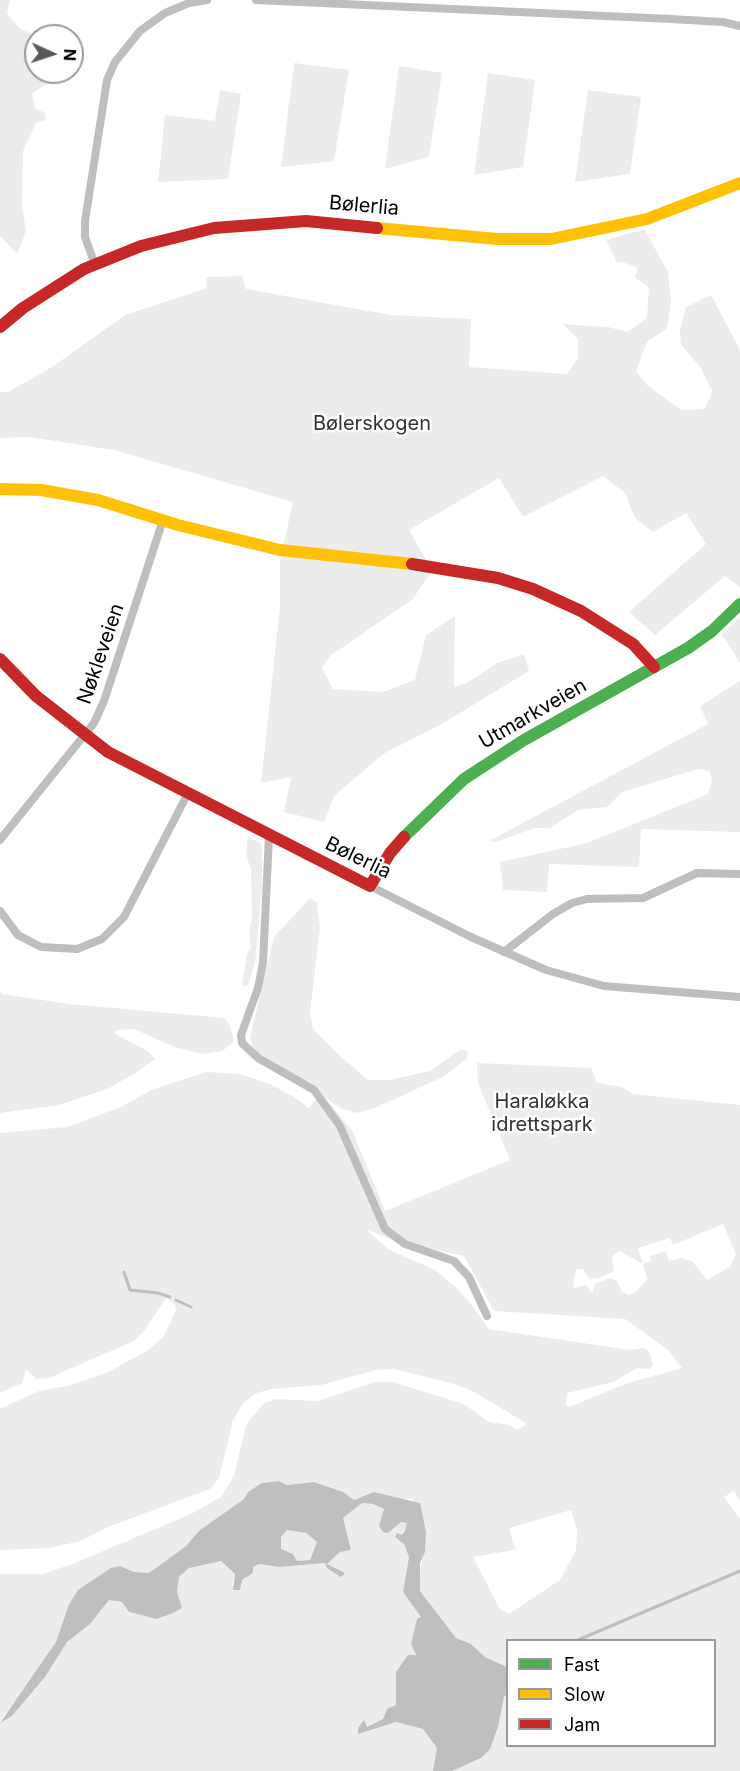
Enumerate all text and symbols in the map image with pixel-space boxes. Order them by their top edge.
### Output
north arrow [24,24,84,84]
text: N [60,48,80,61]
street label: Bølerlia [328,191,400,221]
park label: Bølerskogen [313,412,431,436]
street label: Nøkleveien [73,600,129,708]
street label: Utmarkveien [475,674,591,754]
street label: Bølerlia [321,832,395,884]
park label: Haraløkka idrettspark [491,1090,593,1137]
legend [506,1639,716,1747]
text: Fast [564,1654,600,1675]
text: Slow [564,1684,605,1705]
text: Jam [564,1714,600,1735]

